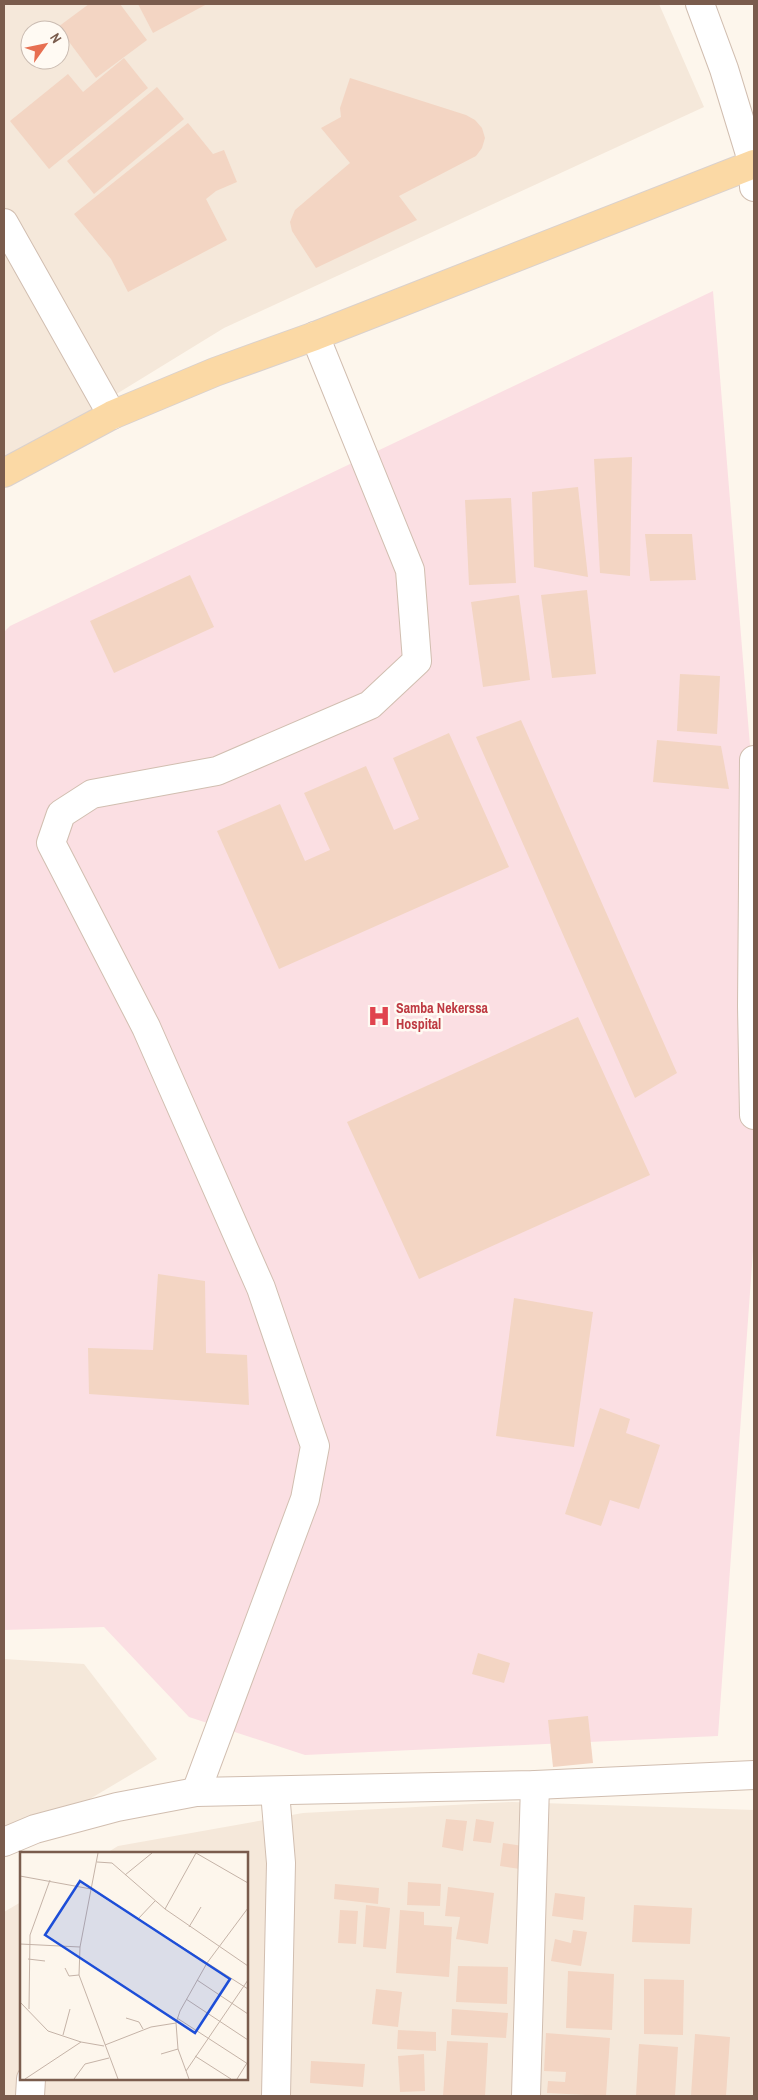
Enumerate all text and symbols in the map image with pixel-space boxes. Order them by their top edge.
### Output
north arrow [20,20,70,70]
text: N [46,30,66,46]
place label: Samba Nekerssa Hospital [396,999,489,1033]
hospital icon: Samba Nekerssa Hospital [366,1003,392,1029]
inset map [20,1852,248,2080]

